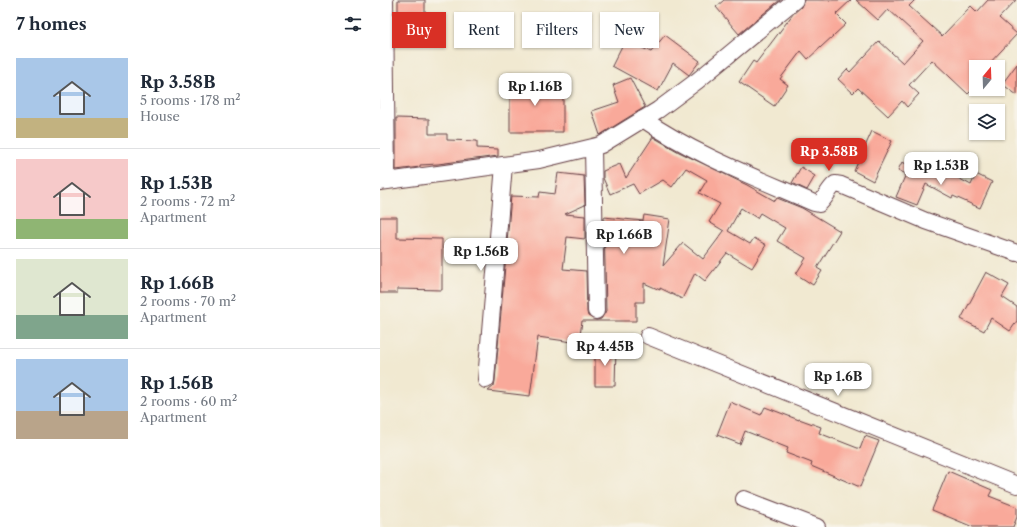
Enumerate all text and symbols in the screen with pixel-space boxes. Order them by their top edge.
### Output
chip: Buy [392,12,446,48]
chip: Rent [454,12,514,48]
chip: Filters [522,12,592,48]
chip: New [600,12,659,48]
icon: filters [342,13,364,35]
text: 7 homes [16,14,87,34]
north arrow [969,60,1005,96]
map controls [969,60,1005,140]
text: Rp 3.58B [140,72,216,92]
pin: Rp 1.16B [494,73,576,107]
icon: home [48,74,96,122]
text: Rp 1.16B [508,78,562,94]
text: 5 rooms · 178 m² [140,92,241,108]
button: layers [969,104,1005,140]
text: House [140,108,180,124]
pin: Rp 3.58B [788,138,870,172]
text: Rp 3.58B [800,143,858,159]
pin: Rp 1.53B [900,152,982,186]
text: Rp 1.53B [913,157,969,173]
text: Rp 1.53B [140,173,213,193]
icon: home [48,175,96,223]
text: 2 rooms · 72 m² [140,193,235,209]
text: Apartment [140,209,207,225]
pin: Rp 1.66B [583,221,665,255]
text: Rp 1.66B [596,226,652,242]
pin: Rp 1.56B [440,238,522,272]
text: Rp 1.56B [453,243,509,259]
text: Rp 1.66B [140,273,214,293]
icon: home [48,275,96,323]
text: 2 rooms · 70 m² [140,293,236,309]
text: Apartment [140,309,207,325]
pin: Rp 4.45B [564,333,646,367]
text: Rp 4.45B [576,338,634,354]
pin: Rp 1.6B [801,363,875,397]
text: Rp 1.6B [814,368,862,384]
text: Rp 1.56B [140,373,213,393]
icon: home [48,375,96,423]
text: 2 rooms · 60 m² [140,393,237,409]
text: Apartment [140,409,207,425]

